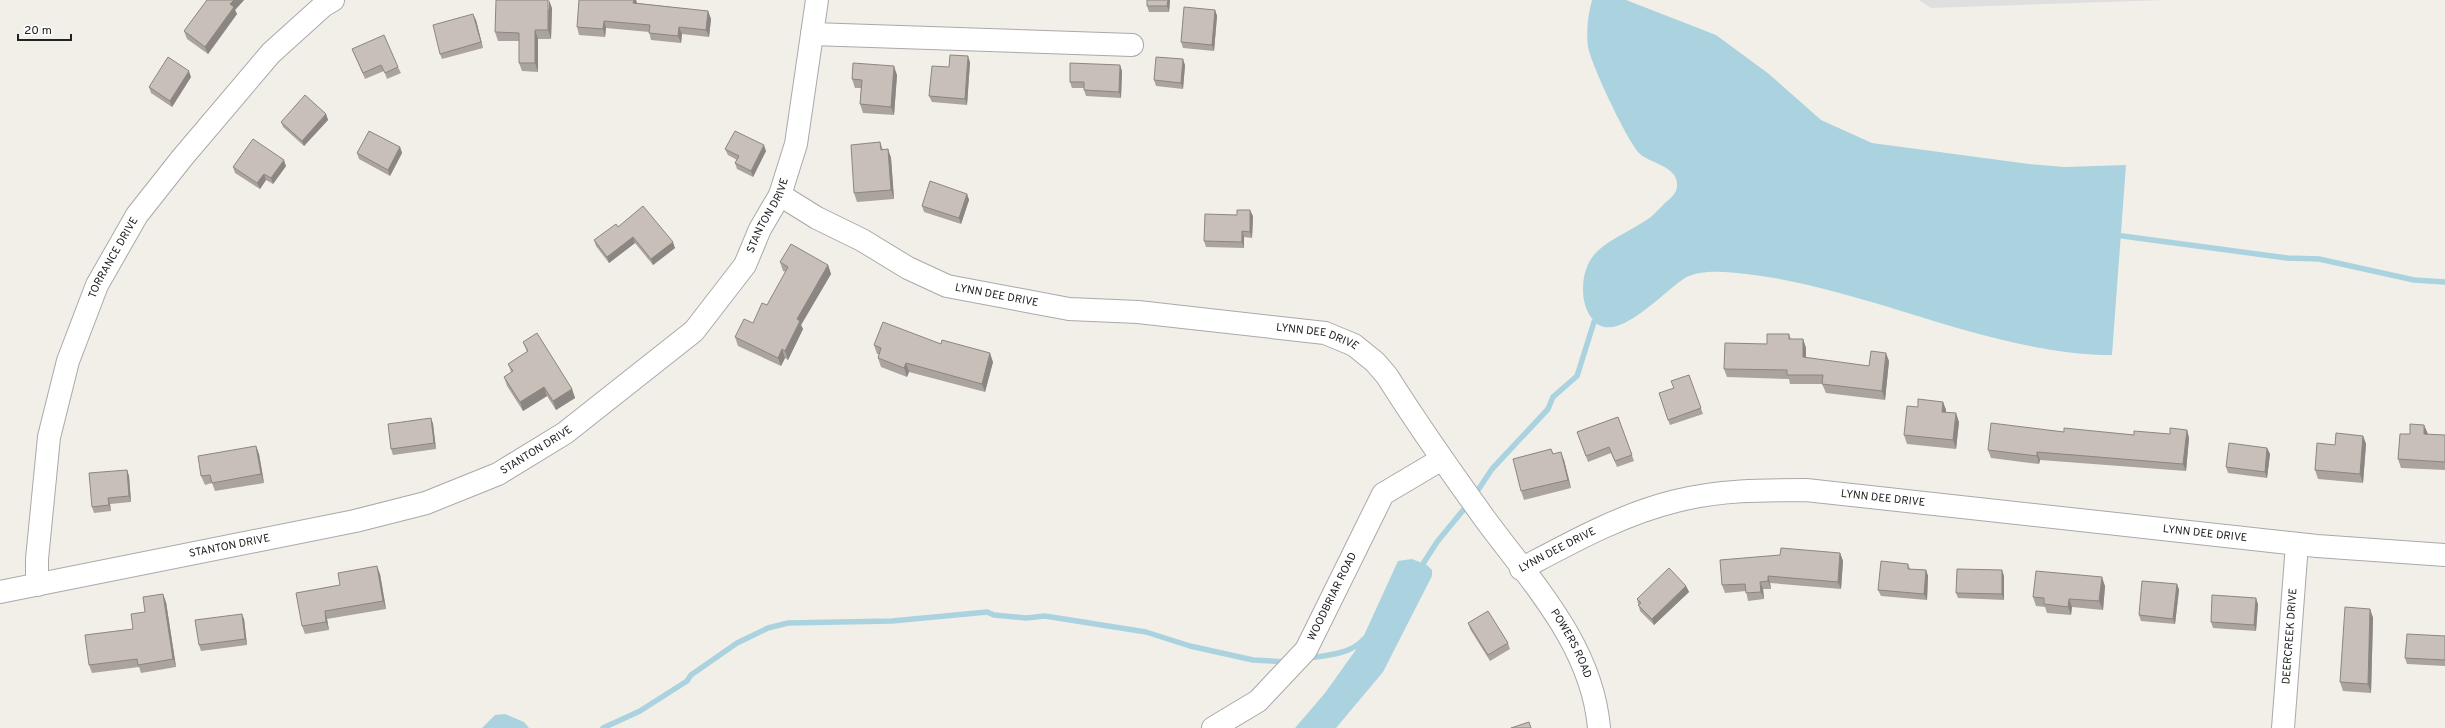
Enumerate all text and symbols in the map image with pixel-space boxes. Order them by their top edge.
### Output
scale bar [18,16,71,42]
text: 20 m [24,23,52,39]
street label: STANTON DRIVE [744,176,792,255]
street label: TORRANCE DRIVE [86,214,141,300]
street label: LYNN DEE DRIVE [954,281,1040,310]
street label: LYNN DEE DRIVE [1275,321,1362,353]
street label: STANTON DRIVE [498,423,575,478]
street label: LYNN DEE DRIVE [1840,487,1926,510]
street label: LYNN DEE DRIVE [2162,522,2248,545]
street label: LYNN DEE DRIVE [1516,525,1598,576]
street label: STANTON DRIVE [188,531,271,561]
street label: WOODBRIAR ROAD [1305,550,1360,643]
street label: DEERCREEK DRIVE [2279,588,2301,685]
street label: POWERS ROAD [1547,606,1595,680]

